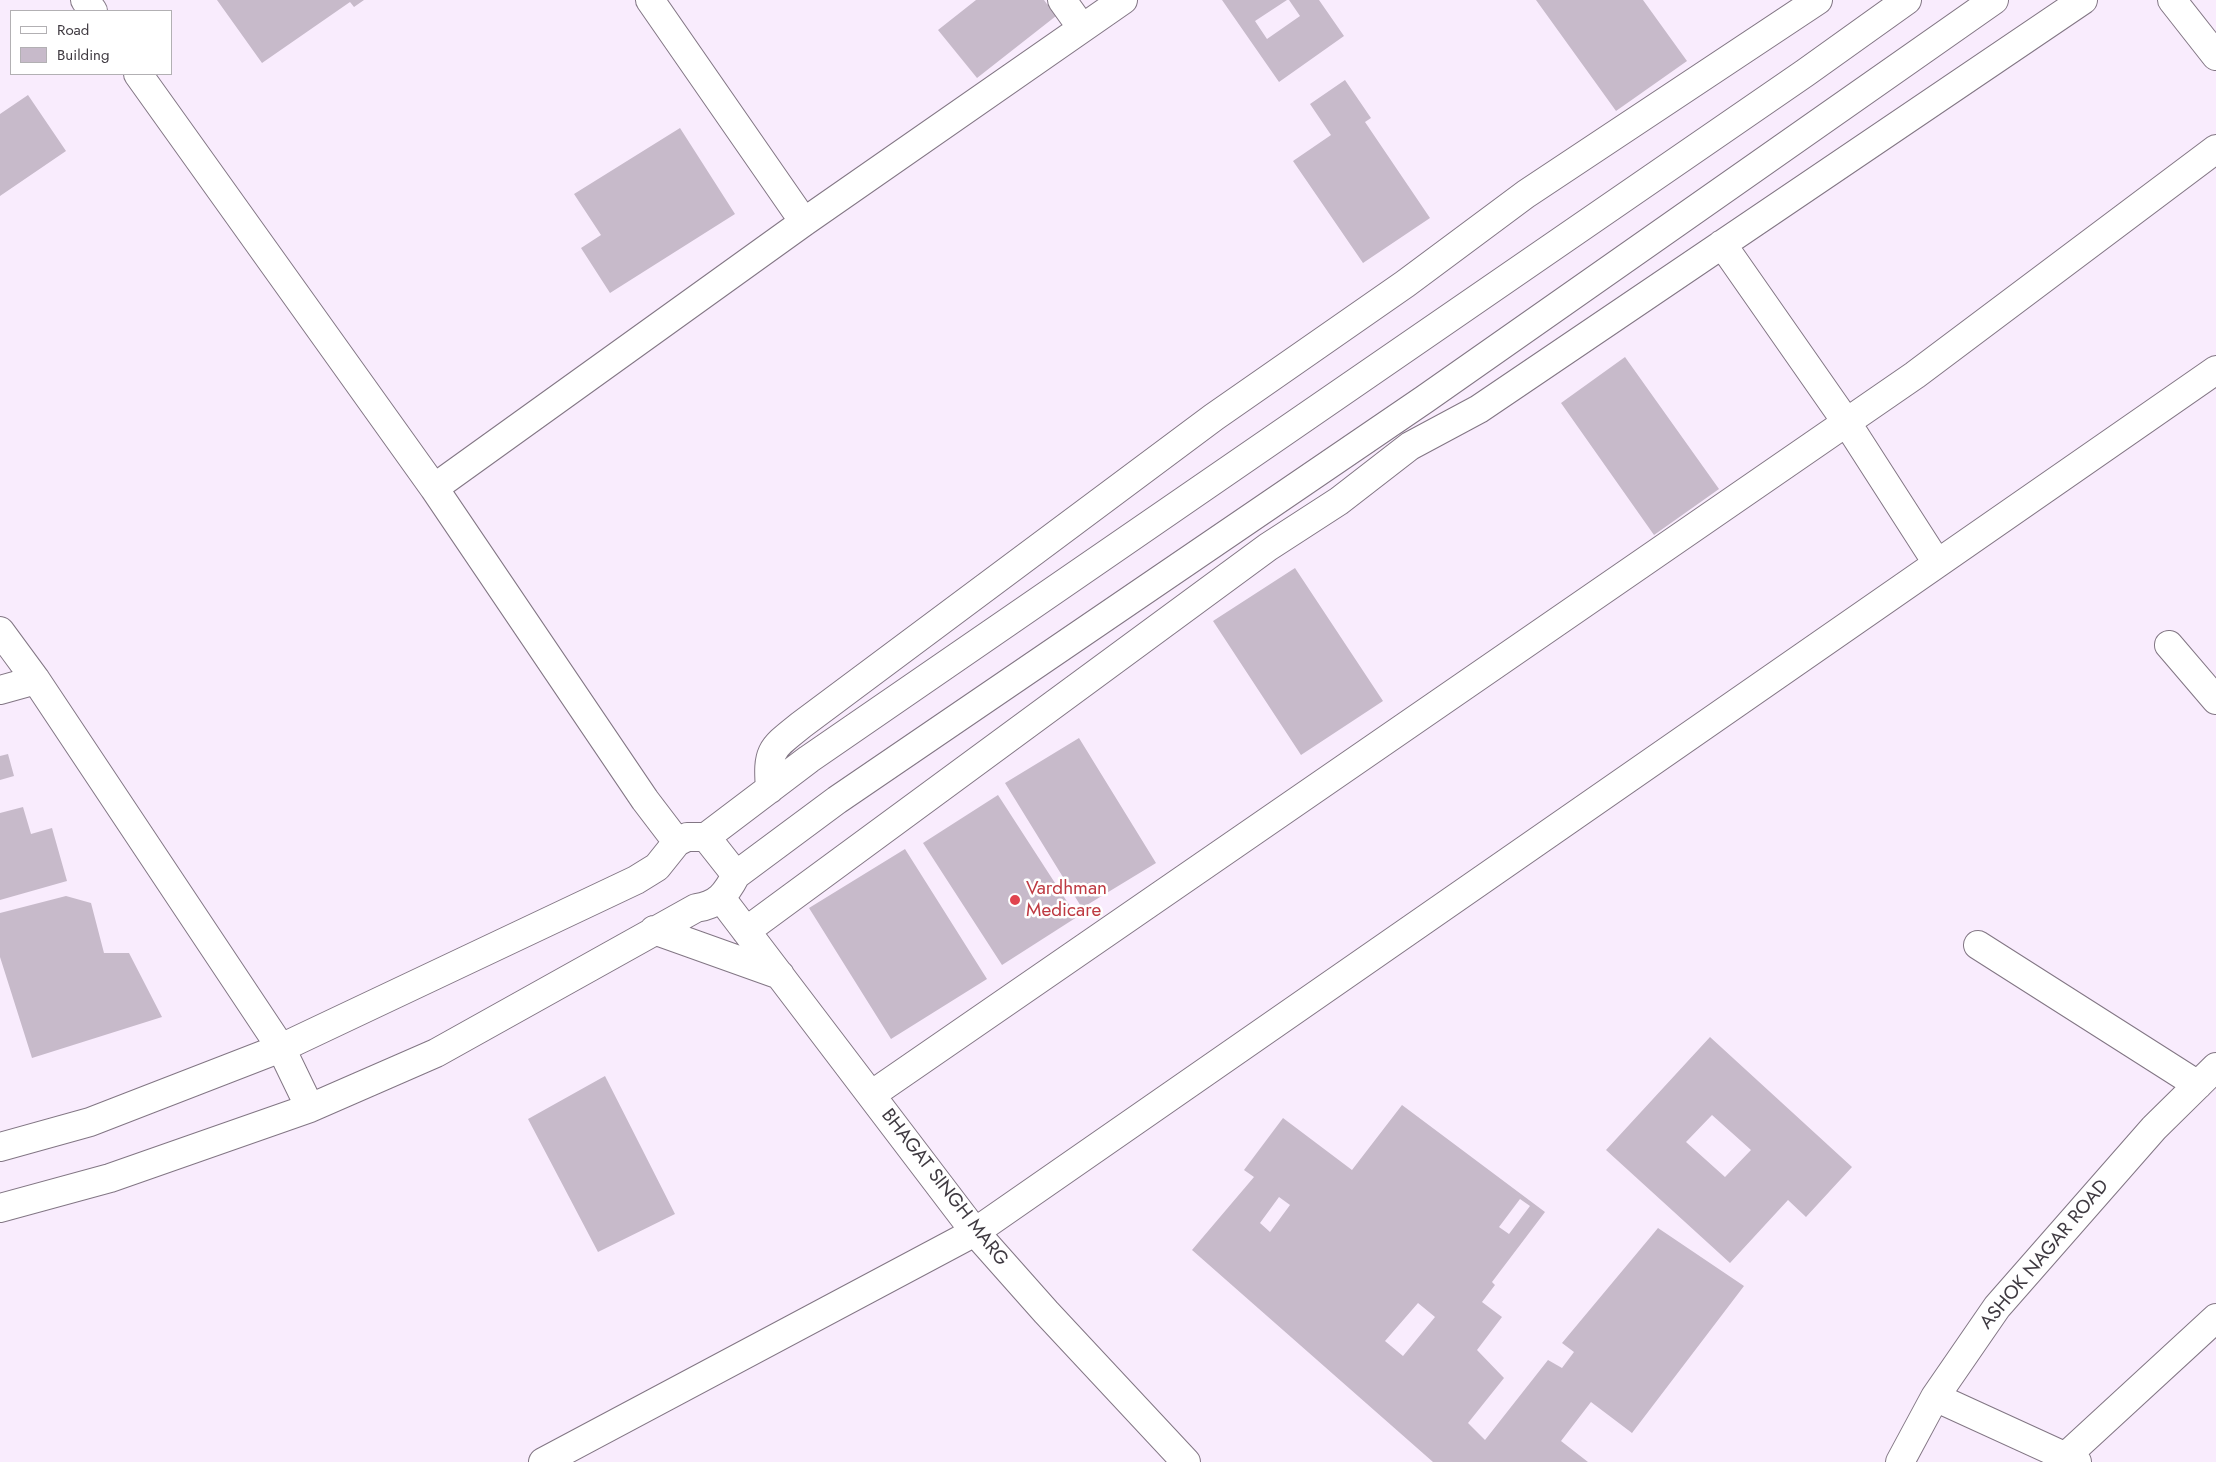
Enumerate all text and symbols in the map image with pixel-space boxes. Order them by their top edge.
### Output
legend [10,10,172,75]
text: Road [57,19,89,41]
text: Building [57,44,109,66]
place label: Vardhman Medicare [1026,878,1107,922]
marker: Vardhman Medicare [1008,893,1022,907]
street label: BHAGAT SINGH MARG [876,1105,1012,1271]
street label: ASHOK NAGAR ROAD [1976,1176,2114,1334]

